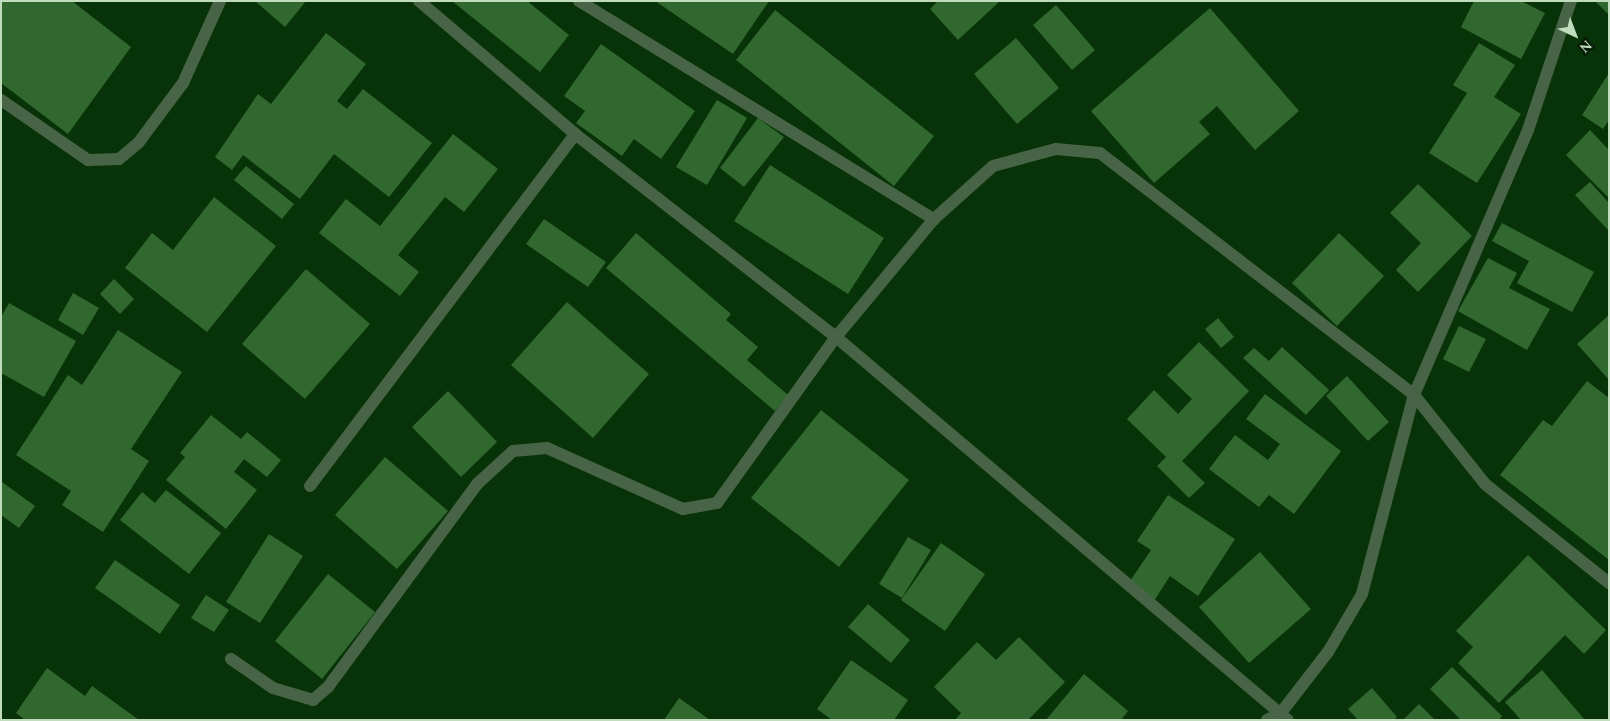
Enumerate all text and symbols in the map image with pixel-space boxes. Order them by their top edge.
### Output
north arrow [1550,10,1600,60]
text: N [1574,35,1597,58]

